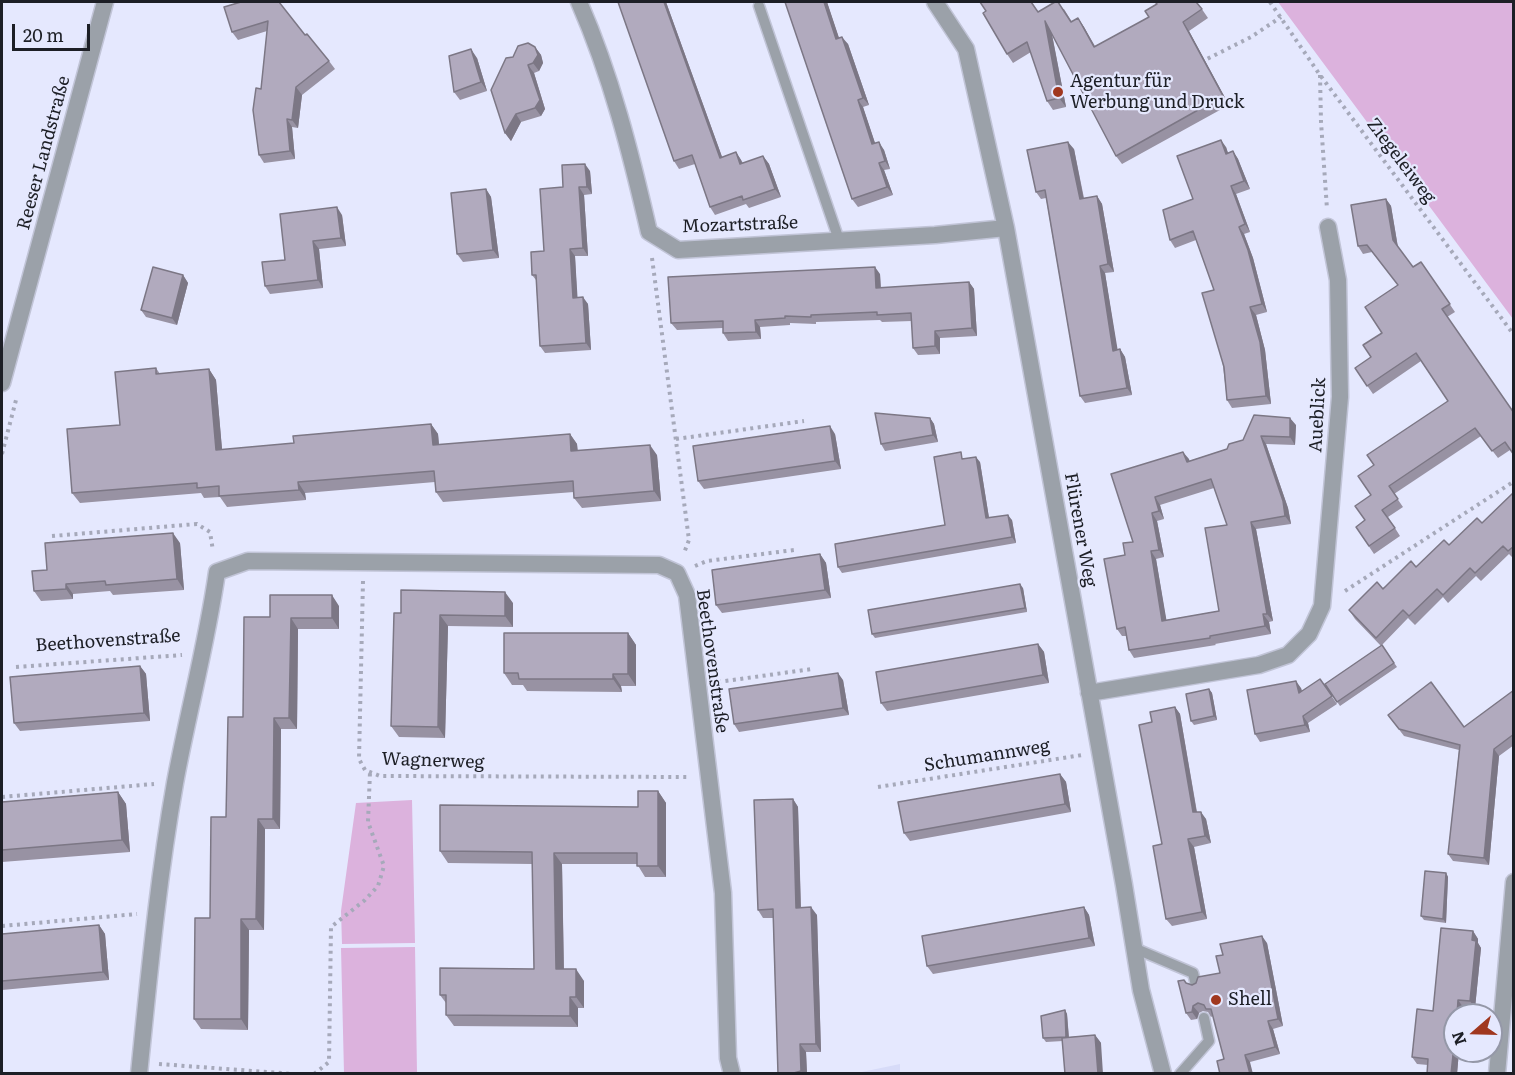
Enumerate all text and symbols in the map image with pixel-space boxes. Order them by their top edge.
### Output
scale bar [15,12,93,50]
text: 20 m [23,21,64,48]
place label: Agentur für Werbung und Druck [1070,71,1245,113]
street label: Reeser Landstraße [13,74,75,232]
marker: Agentur für Werbung und Druck [1051,85,1065,99]
street label: Ziegeleiweg [1362,114,1440,208]
street label: Mozartstraße [681,212,799,238]
street label: Aueblick [1305,377,1331,453]
street label: Flürener Weg [1059,471,1101,589]
street label: Beethovenstraße [691,588,733,734]
street label: Beethovenstraße [35,625,181,657]
street label: Schumannweg [923,735,1051,777]
street label: Wagnerweg [381,748,485,774]
place label: Shell [1228,989,1272,1011]
marker: Shell [1209,993,1223,1007]
north arrow [1443,1003,1503,1063]
text: N [1444,1028,1472,1049]

